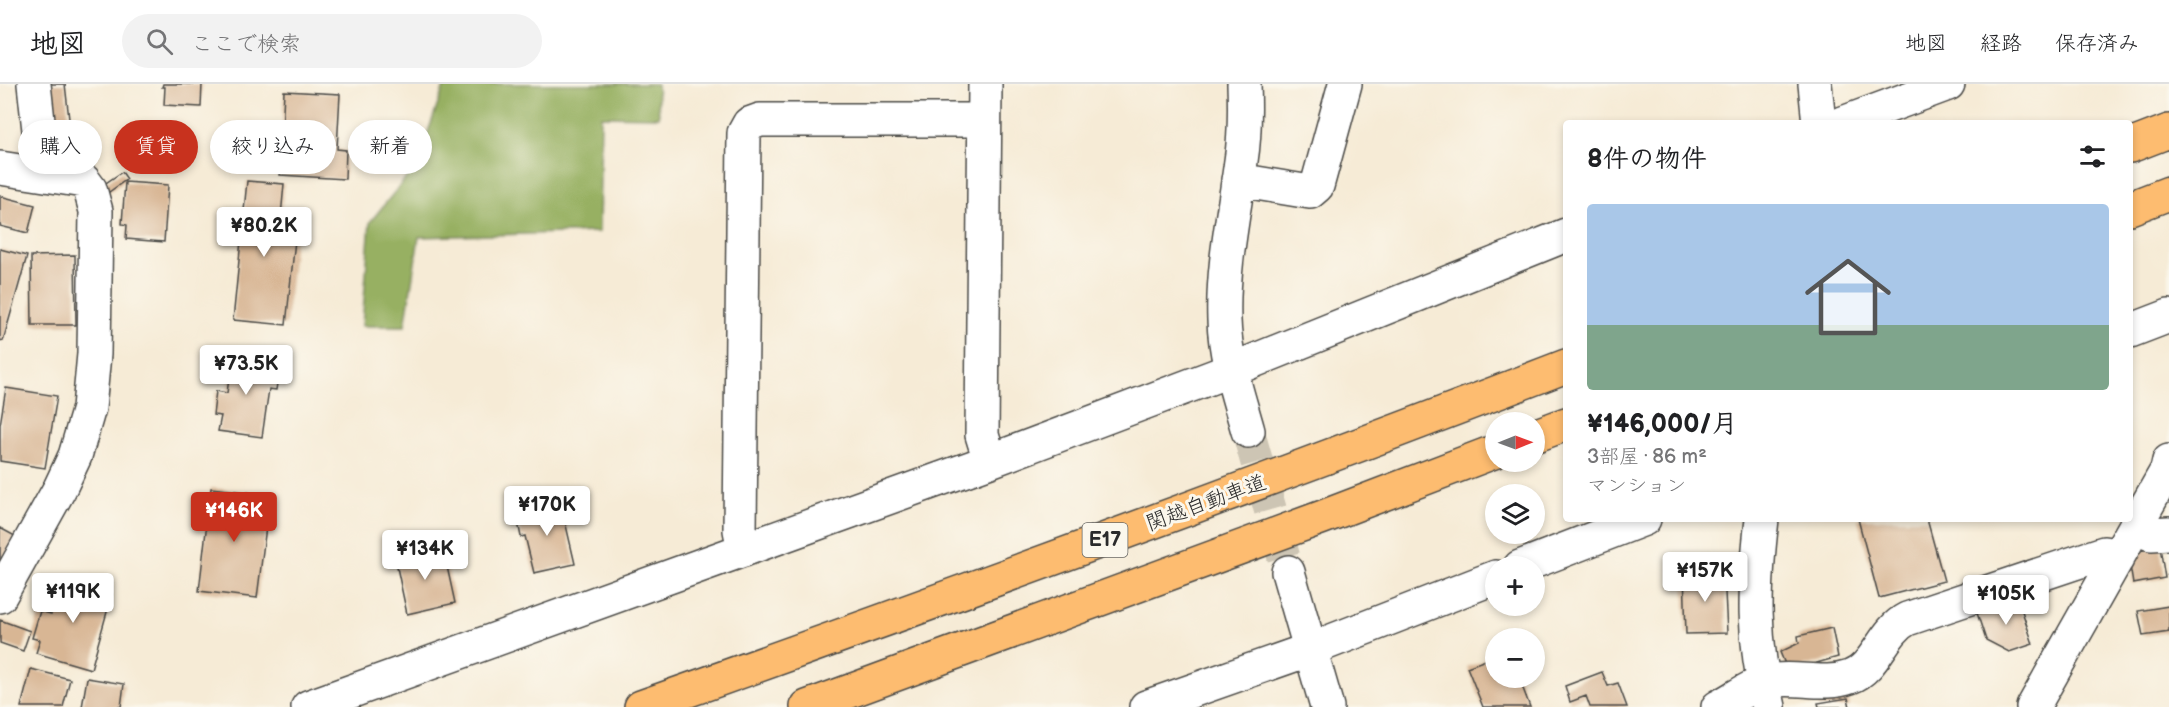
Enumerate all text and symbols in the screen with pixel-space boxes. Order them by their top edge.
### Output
search box [122,14,542,68]
icon: search [143,25,176,58]
text: 地図 [30,28,86,61]
text: ここで検索 [191,31,301,58]
text: 地図 [1905,31,1947,56]
text: 経路 [1980,31,2022,56]
text: 保存済み [2055,31,2139,56]
chip: 購入 [18,120,102,174]
chip: 賃貸 [114,120,198,174]
chip: 絞り込み [210,120,336,174]
chip: 新着 [348,120,432,174]
icon: filters [2076,140,2109,173]
text: 8件の物件 [1587,144,1707,175]
pin: ¥80.2K [215,207,313,258]
text: ¥80.2K [231,214,297,238]
icon: home [1794,243,1902,351]
pin: ¥73.5K [197,345,295,396]
text: ¥73.5K [214,352,278,376]
text: ¥146,000/月 [1587,409,1738,440]
north arrow [1485,412,1545,472]
map controls [1485,412,1545,688]
text: 3部屋 · 86 m² [1587,445,1707,469]
street label: 関越自動車道 [1143,470,1269,536]
text: マンション [1587,474,1686,498]
button: layers [1485,484,1545,544]
pin: ¥170K [505,486,589,537]
pin: ¥146K [192,492,276,543]
text: ¥170K [518,493,576,517]
text: ¥146K [205,499,263,523]
road number: E17 [1082,523,1128,557]
pin: ¥134K [383,530,467,581]
text: ¥134K [396,537,454,561]
pin: ¥157K [1663,552,1747,603]
button: + [1485,556,1545,616]
text: ¥157K [1677,559,1733,583]
pin: ¥119K [31,573,115,624]
pin: ¥105K [1964,575,2048,626]
text: ¥119K [46,580,100,604]
text: ¥105K [1977,582,2035,606]
button: − [1485,628,1545,688]

